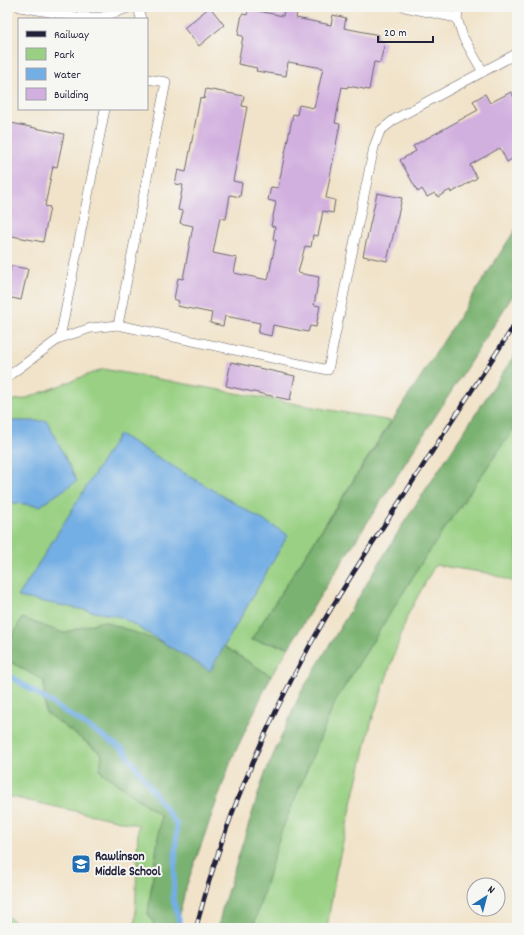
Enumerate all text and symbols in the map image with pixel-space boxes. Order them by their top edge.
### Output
legend [18,18,148,110]
scale bar [378,18,433,44]
text: 20 m [384,25,407,42]
text: Railway [54,27,90,44]
text: Park [54,47,75,64]
text: Water [54,67,81,84]
text: Building [54,87,89,104]
place label: Rawlinson Middle School [95,848,161,882]
school or university icon: Rawlinson Middle School [70,853,92,875]
north arrow [466,877,506,917]
text: N [484,882,498,899]

